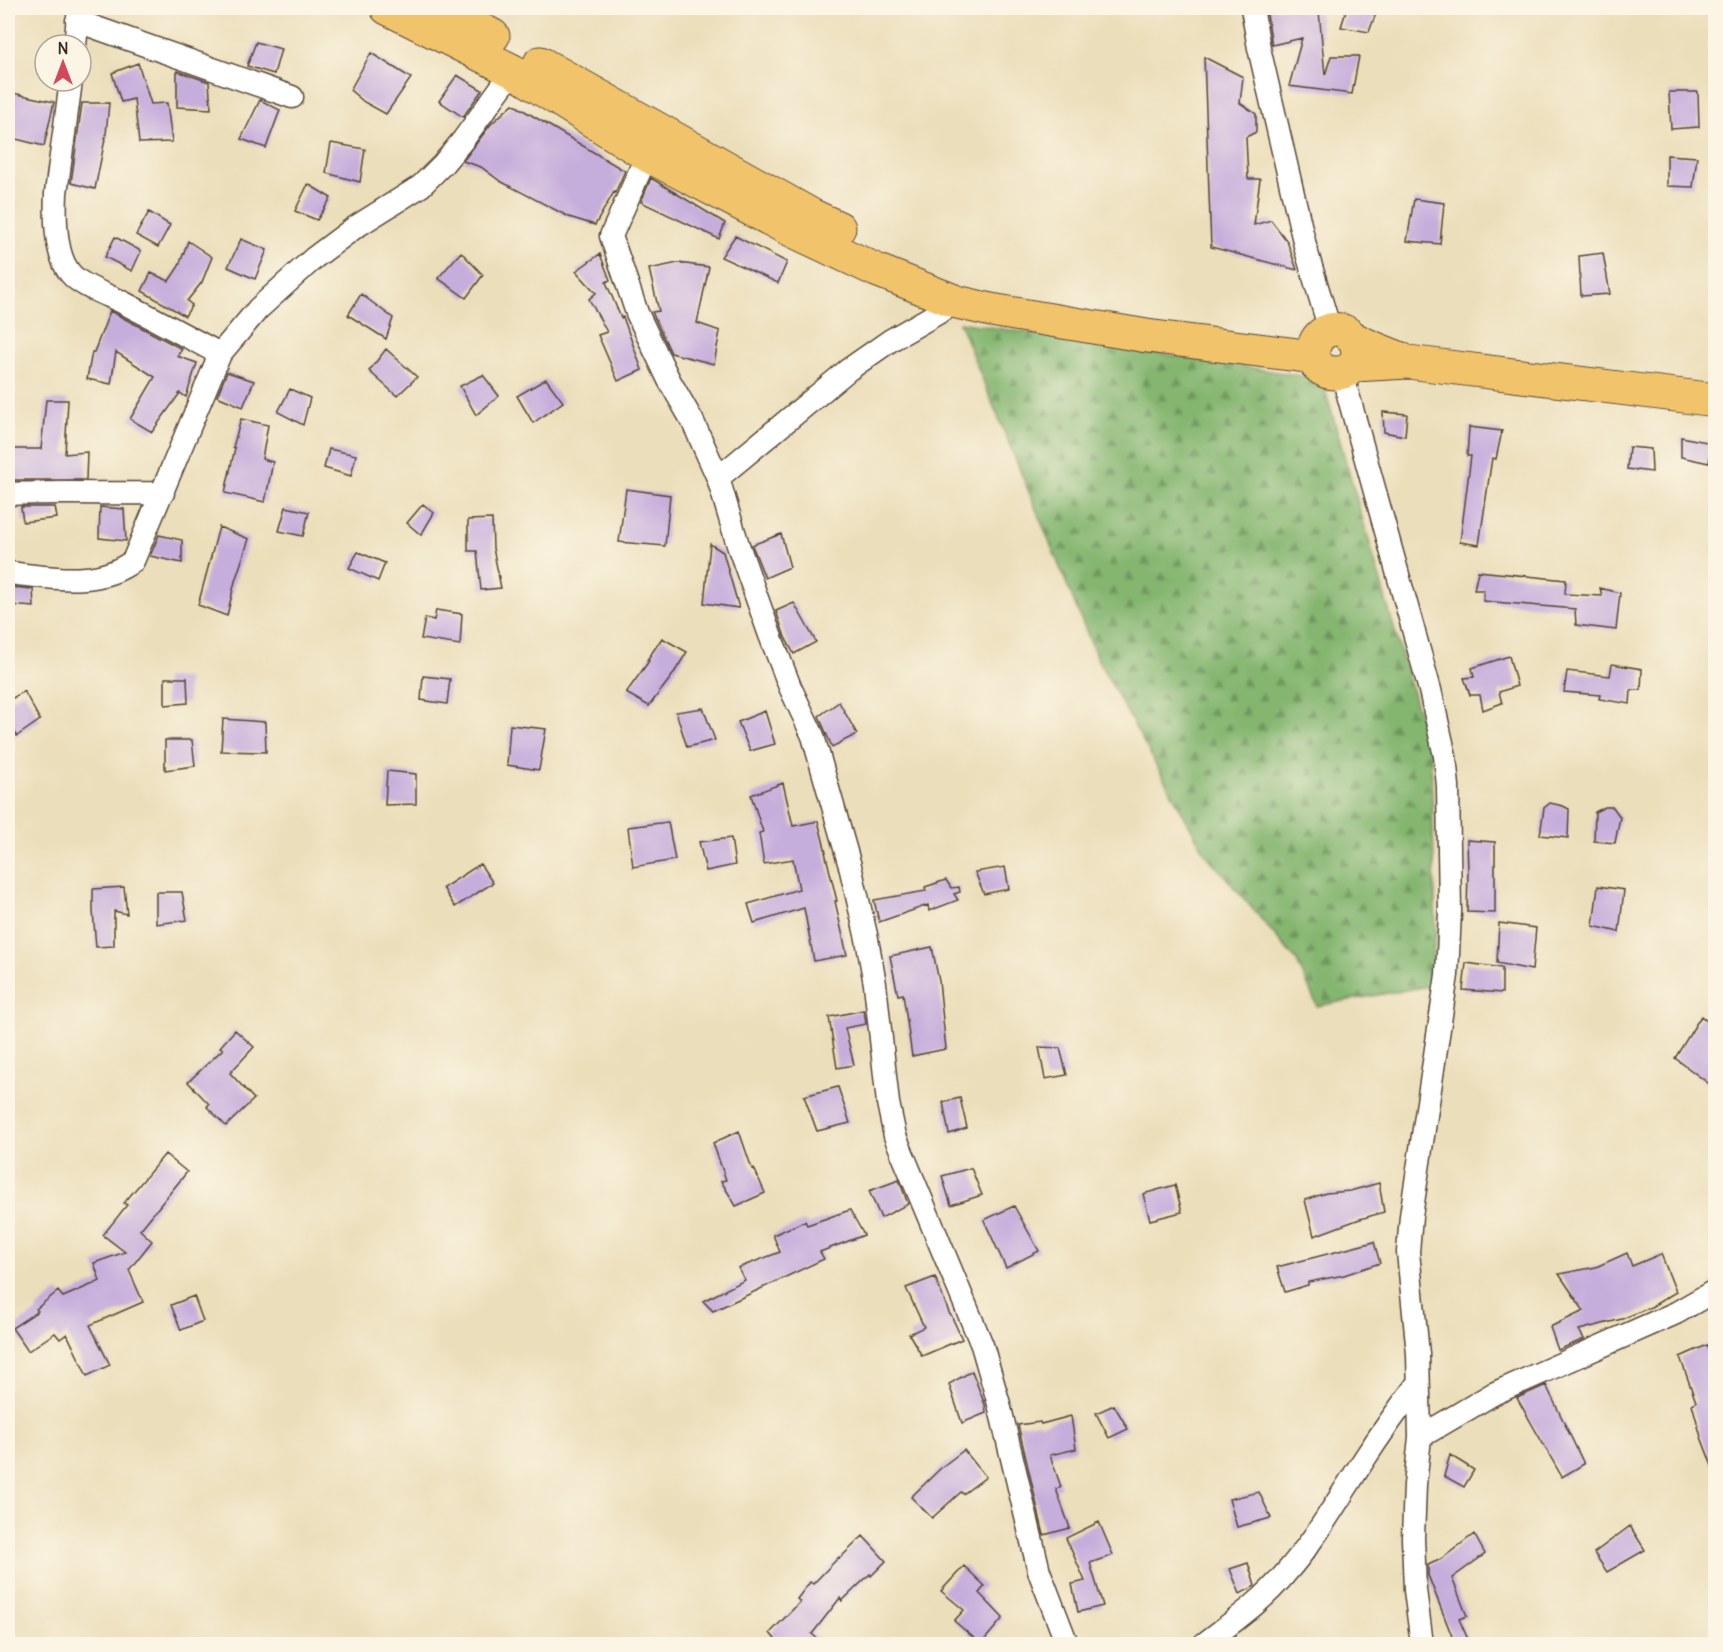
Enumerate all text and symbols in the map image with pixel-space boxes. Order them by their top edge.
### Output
north arrow [33,33,93,93]
text: N [57,38,69,58]

